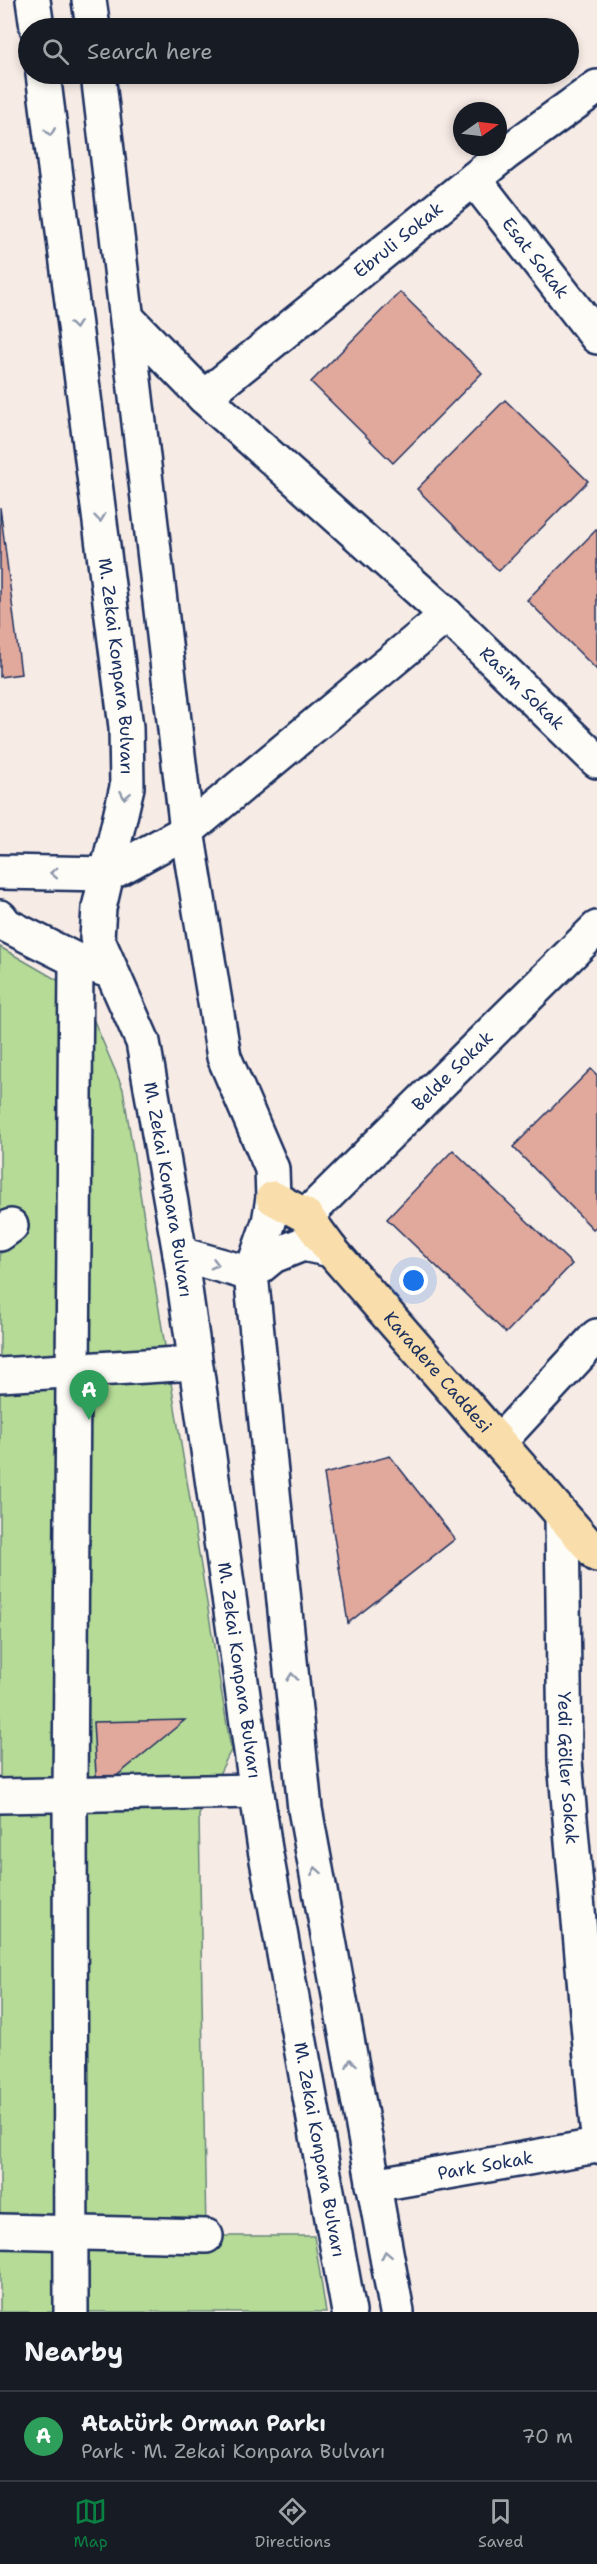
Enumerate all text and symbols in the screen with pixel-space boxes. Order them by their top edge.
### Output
search box [18,18,579,84]
icon: search [39,35,72,68]
text: Search here [87,37,213,66]
north arrow [453,102,507,156]
one-way arrow [44,127,56,136]
street label: Ebruli Sokak [349,196,448,283]
street label: Esat Sokak [496,212,575,303]
one-way arrow [68,320,81,330]
one-way arrow [93,514,105,523]
street label: M. Zekai Konpara Bulvarı [93,556,139,775]
street label: Rasim Sokak [474,641,570,735]
one-way arrow [119,790,132,800]
one-way arrow [50,867,59,879]
street label: Belde Sokak [407,1026,498,1117]
street label: M. Zekai Konpara Bulvarı [138,1080,198,1299]
one-way arrow [209,1257,220,1269]
your location [399,1266,428,1295]
street label: Karadere Caddesi [378,1307,497,1438]
pin: A [70,1370,109,1420]
street label: M. Zekai Konpara Bulvarı [212,1561,267,1780]
one-way arrow [286,1673,299,1682]
street label: Yedi Göller Sokak [552,1691,584,1845]
one-way arrow [311,1866,323,1875]
street label: M. Zekai Konpara Bulvarı [288,2040,351,2259]
one-way arrow [345,2058,358,2068]
street label: Park Sokak [436,2145,535,2186]
one-way arrow [380,2250,393,2260]
text: Nearby [24,2334,123,2369]
text: Atatürk Orman Parkı [81,2409,326,2438]
text: A [36,2423,51,2449]
text: 70 m [521,2423,573,2449]
text: Park · M. Zekai Konpara Bulvarı [81,2438,386,2464]
tab: Map [74,2495,108,2552]
tab: Directions [255,2495,331,2552]
tab: Saved [478,2495,524,2552]

